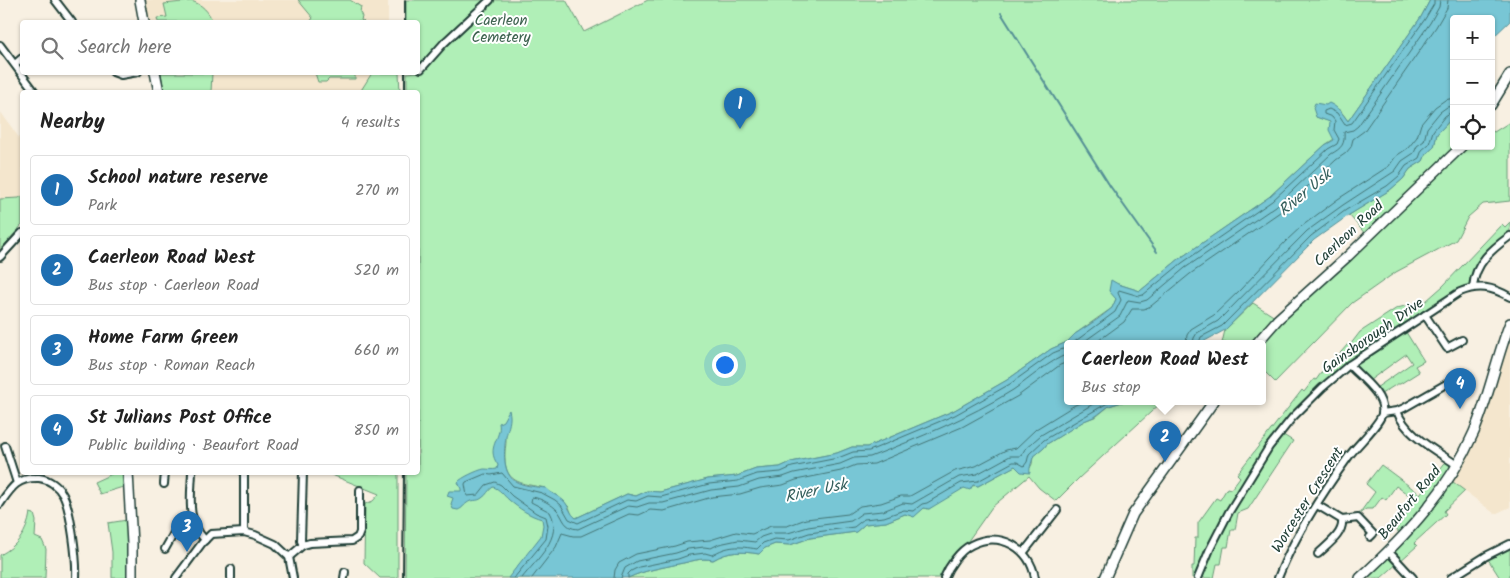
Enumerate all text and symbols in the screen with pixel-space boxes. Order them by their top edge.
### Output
park label: Caerleon Cemetery [472,9,531,50]
map controls [1450,15,1495,150]
button: + [1450,15,1495,60]
search box [20,20,420,75]
text: Search here [78,33,172,63]
icon: search [38,34,66,62]
button: − [1450,60,1495,105]
pin: 1 [724,88,756,129]
button: locate [1450,105,1495,150]
text: Nearby [40,106,105,139]
text: 4 results [341,110,400,135]
water label: River Usk [1273,162,1339,223]
text: School nature reserve [88,163,268,193]
text: 1 [55,178,59,203]
text: 270 m [355,178,399,203]
text: Park [88,193,117,218]
street label: Caerleon Road [1308,195,1390,273]
text: Caerleon Road West [88,243,255,273]
text: 2 [52,258,62,283]
text: 520 m [354,258,399,283]
text: Bus stop · Caerleon Road [88,273,259,298]
street label: Gainsborough Drive [1317,292,1429,380]
text: Home Farm Green [88,323,238,353]
text: 3 [53,338,61,363]
text: 660 m [354,338,399,363]
popup [1064,340,1266,405]
text: Caerleon Road West [1081,345,1249,375]
your location [712,352,738,378]
text: Bus stop · Roman Reach [88,353,255,378]
pin: 4 [1444,368,1476,409]
text: Bus stop [1081,375,1140,400]
text: St Julians Post Office [88,403,272,433]
text: 4 [53,418,61,443]
text: 850 m [354,418,399,443]
pin: 2 [1149,421,1181,462]
text: Public building · Beaufort Road [88,433,298,458]
street label: Worcester Crescent [1266,442,1350,558]
street label: Beaufort Road [1372,460,1448,545]
water label: River Usk [783,472,852,510]
pin: 3 [171,511,203,552]

